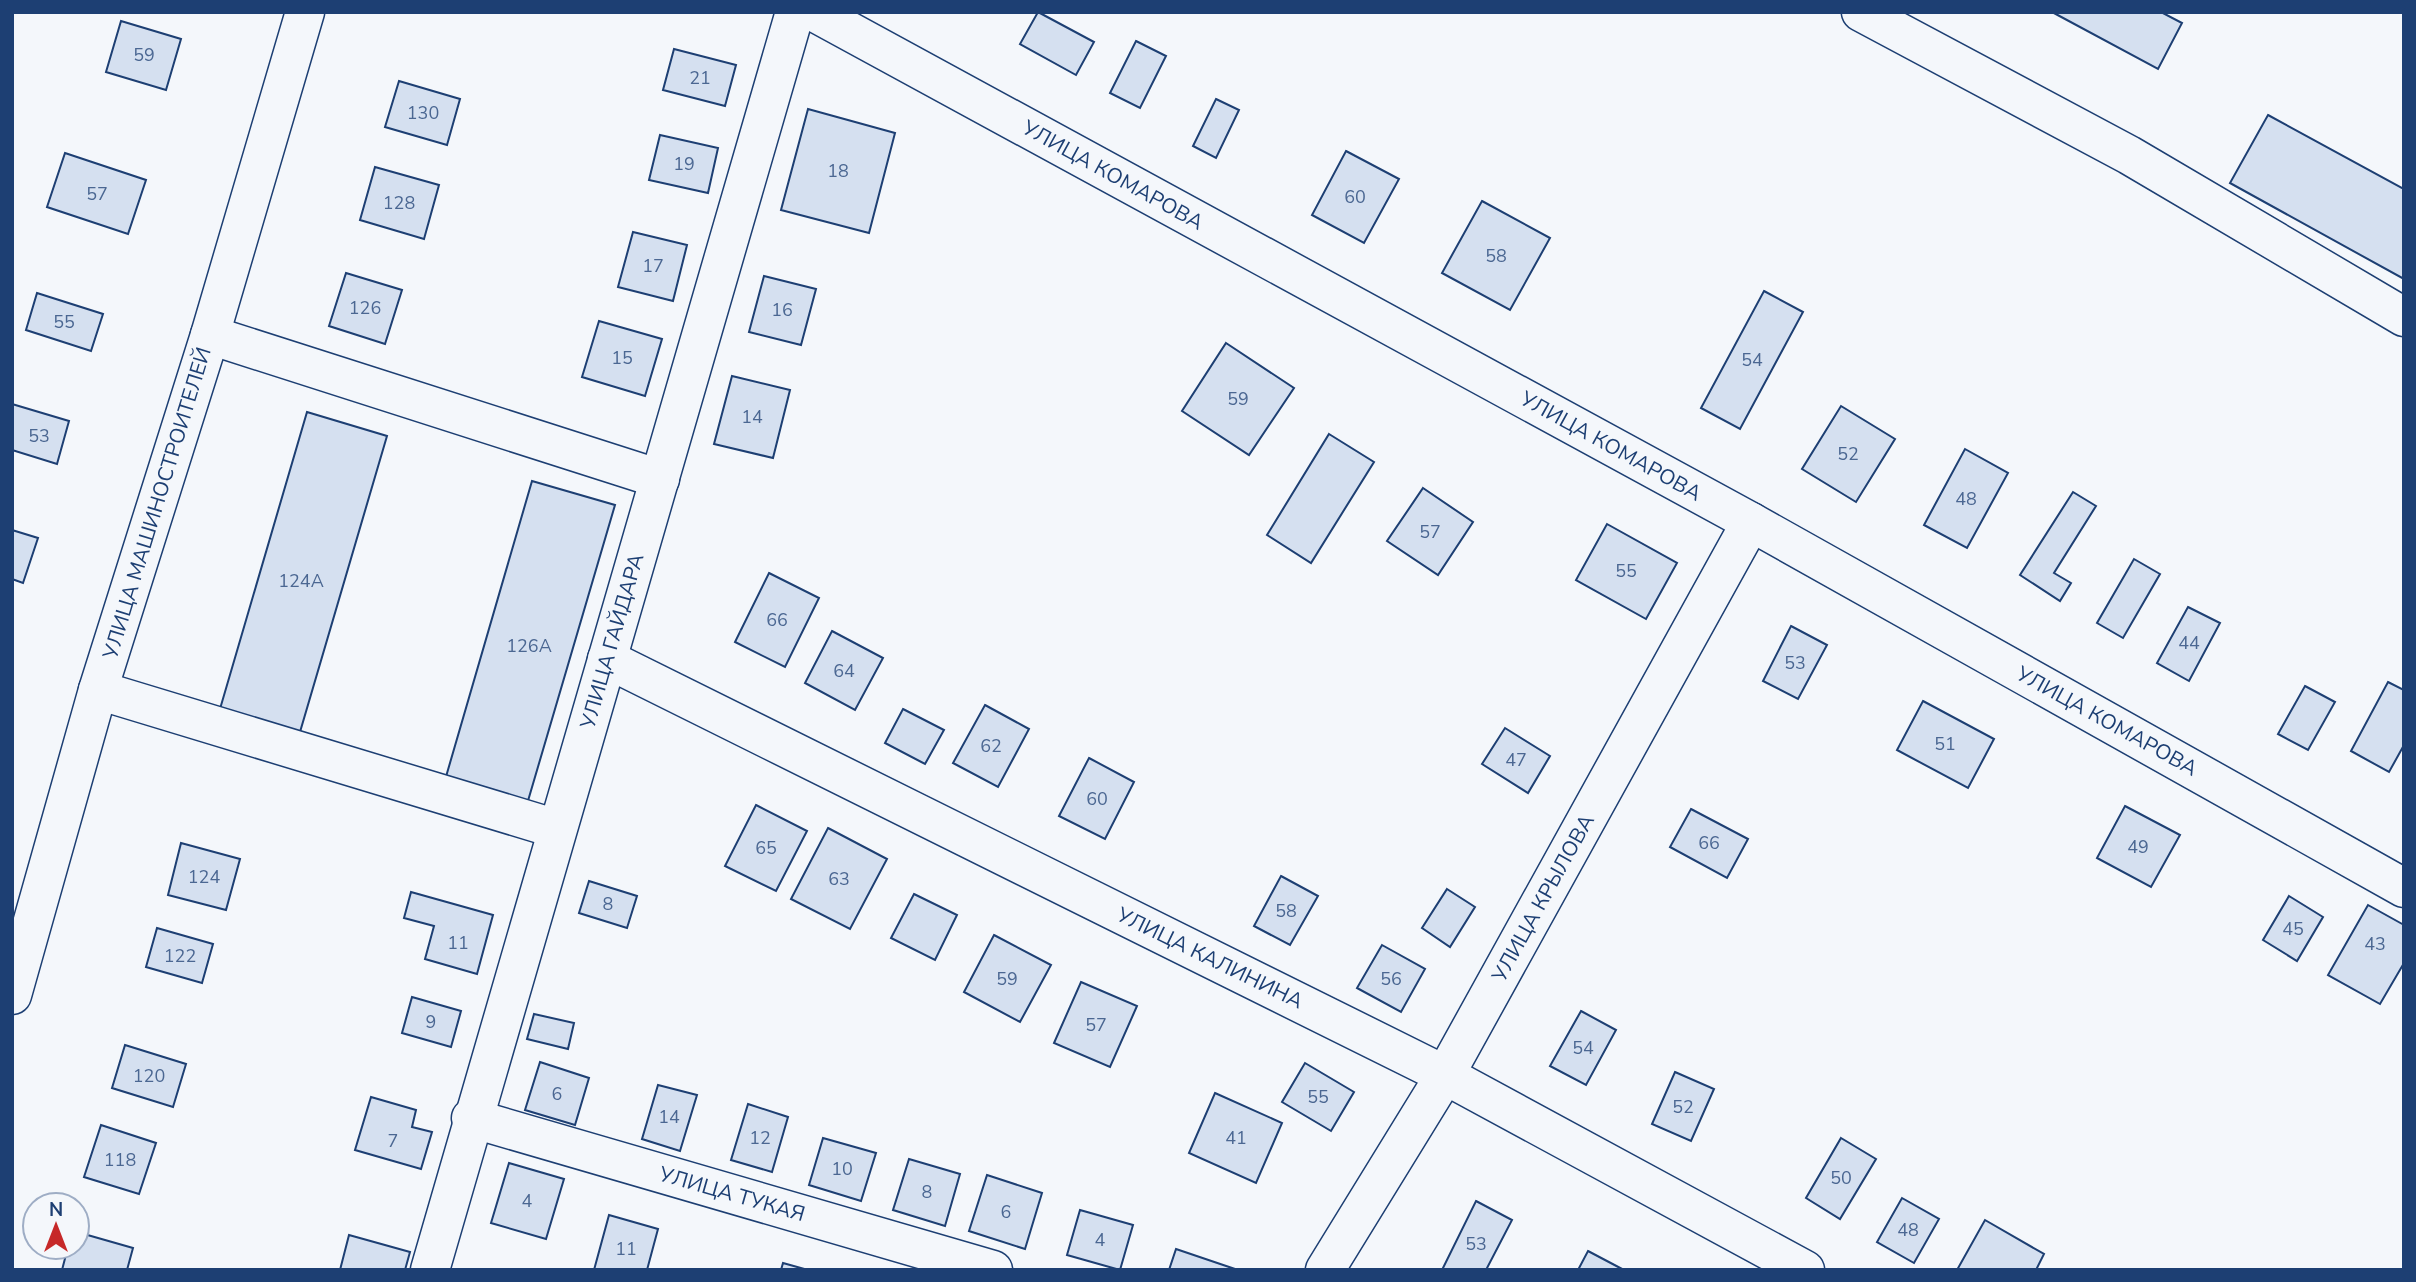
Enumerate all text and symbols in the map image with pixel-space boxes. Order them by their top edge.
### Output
house number: 59 [133,43,155,67]
house number: 21 [689,66,711,90]
house number: 130 [407,101,439,125]
street label: УЛИЦА КОМАРОВА [1017,113,1209,236]
house number: 19 [673,152,695,176]
house number: 18 [827,159,849,183]
house number: 57 [86,182,108,206]
house number: 60 [1344,185,1366,209]
house number: 128 [383,191,415,215]
house number: 58 [1485,244,1507,268]
house number: 17 [642,254,664,278]
house number: 126 [349,296,381,320]
house number: 16 [771,298,793,322]
house number: 55 [53,310,75,334]
street label: УЛИЦА МАШИНОСТРОИТЕЛЕЙ [96,344,218,663]
house number: 15 [611,346,633,370]
house number: 54 [1741,348,1763,372]
street label: УЛИЦА КОМАРОВА [1515,384,1707,507]
house number: 59 [1227,387,1249,411]
house number: 14 [741,405,763,429]
house number: 53 [28,424,50,448]
house number: 52 [1837,442,1859,466]
house number: 48 [1955,487,1977,511]
house number: 57 [1419,520,1441,544]
street label: УЛИЦА ГАЙДАРА [573,550,650,733]
house number: 55 [1615,559,1637,583]
house number: 124А [278,569,324,593]
house number: 66 [766,608,788,632]
house number: 44 [2178,631,2200,655]
house number: 126А [506,634,552,658]
house number: 53 [1784,651,1806,675]
house number: 64 [833,659,855,683]
street label: УЛИЦА КОМАРОВА [2011,659,2203,782]
house number: 51 [1934,732,1956,756]
house number: 62 [980,734,1002,758]
house number: 47 [1505,748,1527,772]
house number: 60 [1086,787,1108,811]
street label: УЛИЦА КРЫЛОВА [1485,809,1601,988]
house number: 66 [1698,831,1720,855]
house number: 49 [2127,835,2149,859]
house number: 65 [755,836,777,860]
house number: 124 [188,865,220,889]
house number: 63 [828,867,850,891]
house number: 8 [603,892,613,916]
house number: 58 [1275,899,1297,923]
street label: УЛИЦА КАЛИНИНА [1111,900,1308,1015]
house number: 45 [2282,917,2304,941]
house number: 11 [447,931,469,955]
house number: 43 [2364,932,2386,956]
house number: 122 [164,944,196,968]
house number: 59 [996,967,1018,991]
house number: 56 [1380,967,1402,991]
house number: 9 [426,1010,436,1034]
house number: 57 [1085,1013,1107,1037]
house number: 54 [1572,1036,1594,1060]
house number: 120 [133,1064,165,1088]
house number: 6 [552,1082,562,1106]
house number: 55 [1307,1085,1329,1109]
house number: 52 [1672,1095,1694,1119]
house number: 14 [658,1105,680,1129]
house number: 12 [749,1126,771,1150]
house number: 41 [1225,1126,1247,1150]
house number: 7 [388,1129,398,1153]
house number: 118 [104,1148,136,1172]
house number: 10 [831,1157,853,1181]
street label: УЛИЦА ТУКАЯ [655,1160,808,1228]
house number: 50 [1830,1166,1852,1190]
house number: 8 [922,1180,932,1204]
house number: 4 [522,1189,533,1213]
north arrow [21,1191,91,1261]
text: N [49,1197,63,1223]
house number: 6 [1001,1200,1011,1224]
house number: 48 [1897,1218,1919,1242]
house number: 4 [1095,1228,1106,1252]
house number: 53 [1465,1232,1487,1256]
house number: 11 [615,1237,637,1261]

